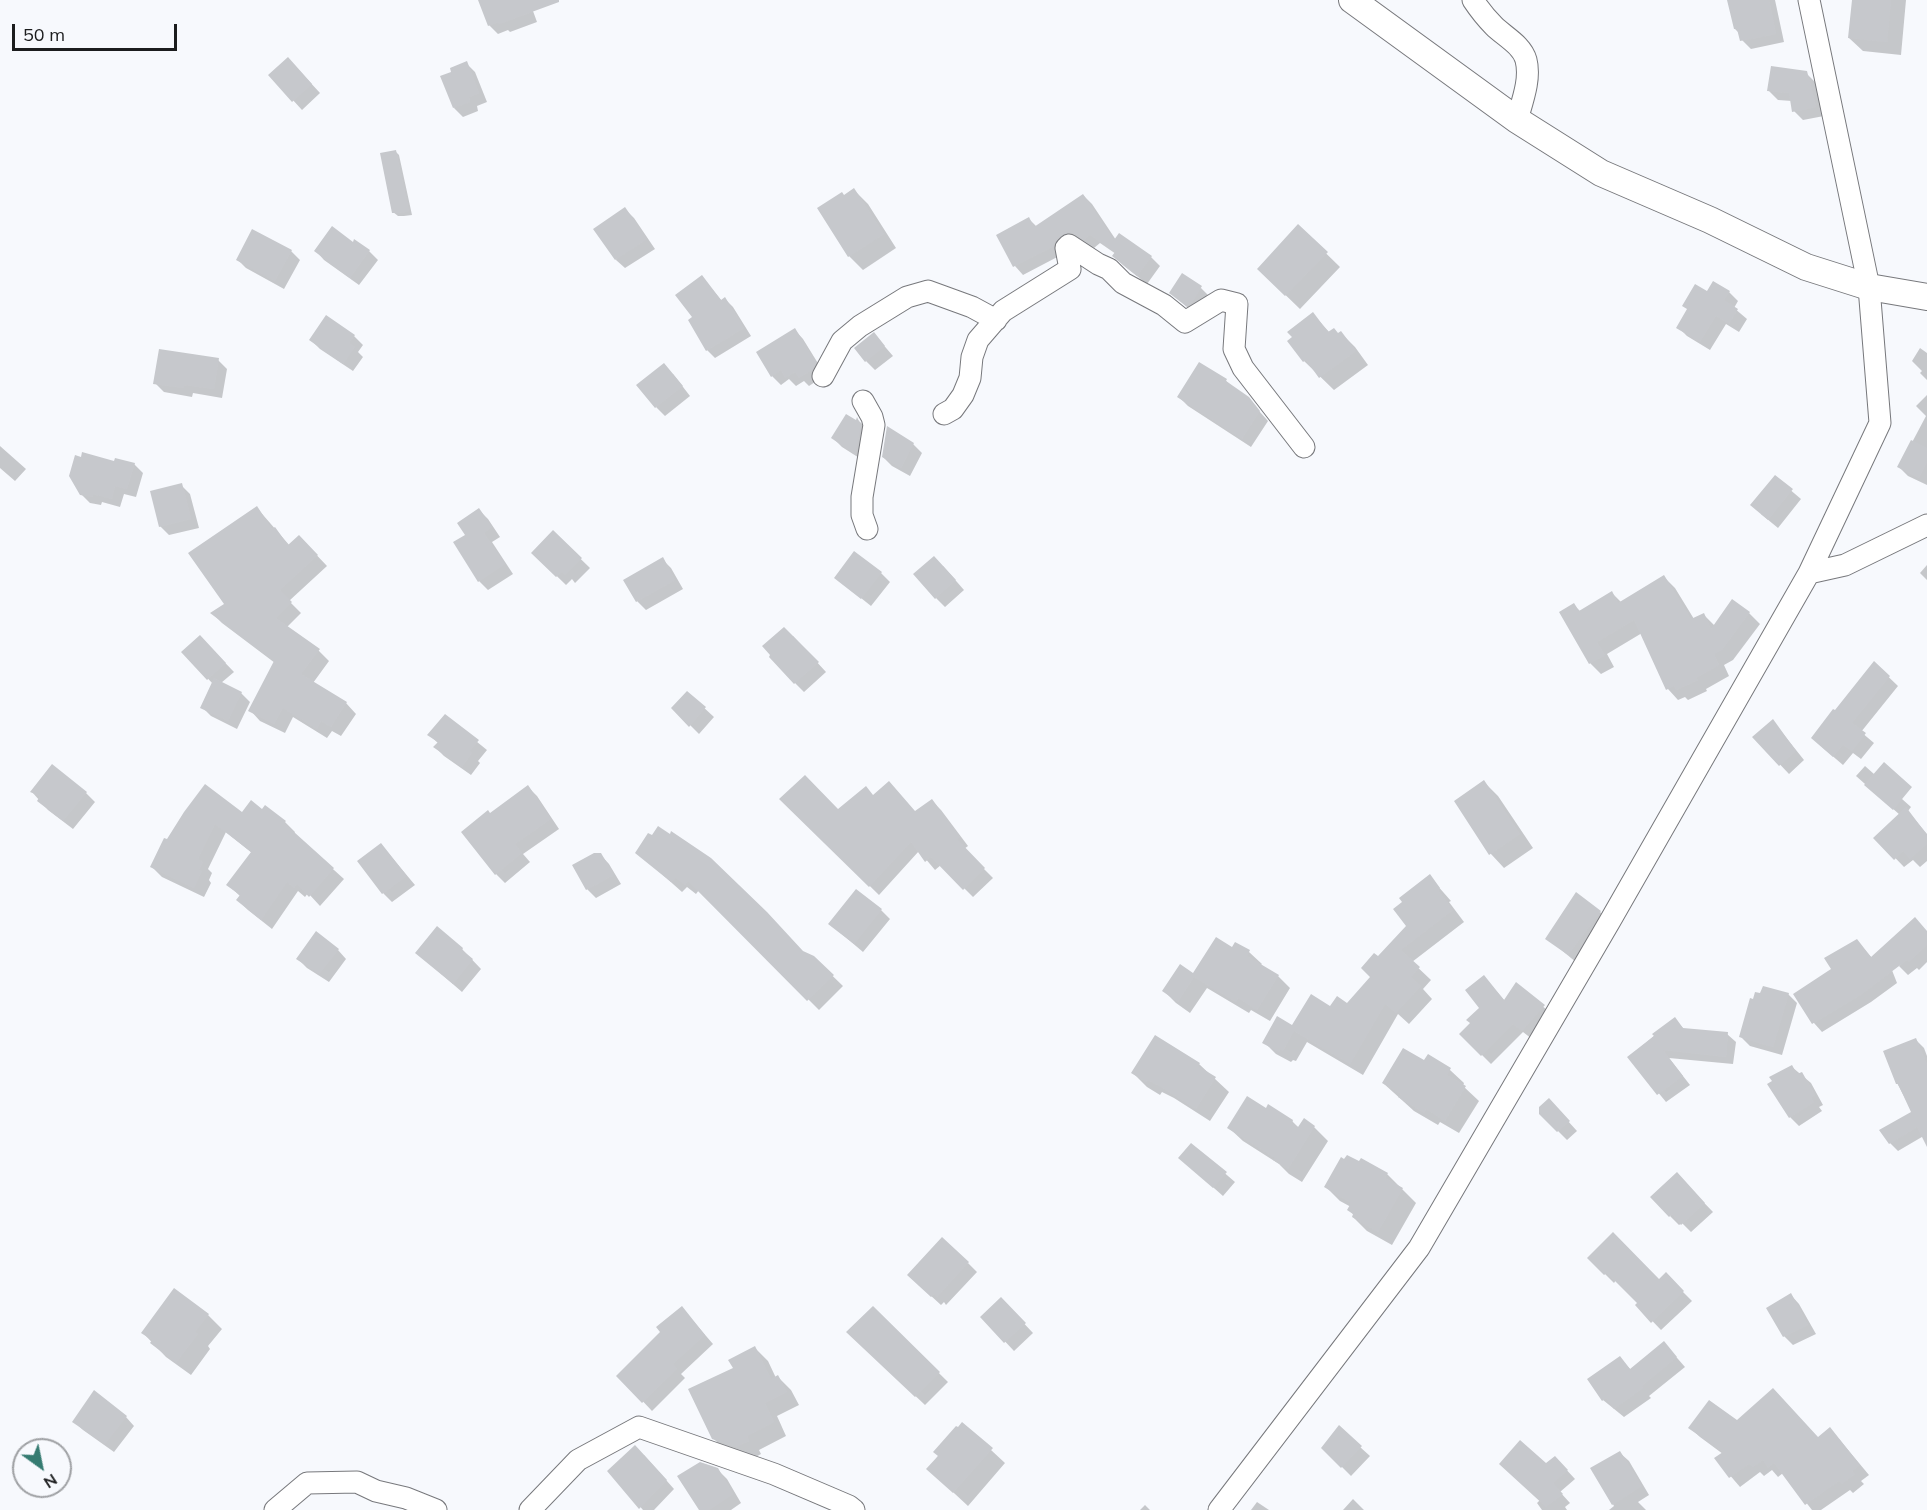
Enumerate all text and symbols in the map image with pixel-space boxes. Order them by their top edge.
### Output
scale bar [15,12,180,50]
text: 50 m [23,23,65,46]
north arrow [12,1438,72,1498]
text: N [40,1470,61,1493]

